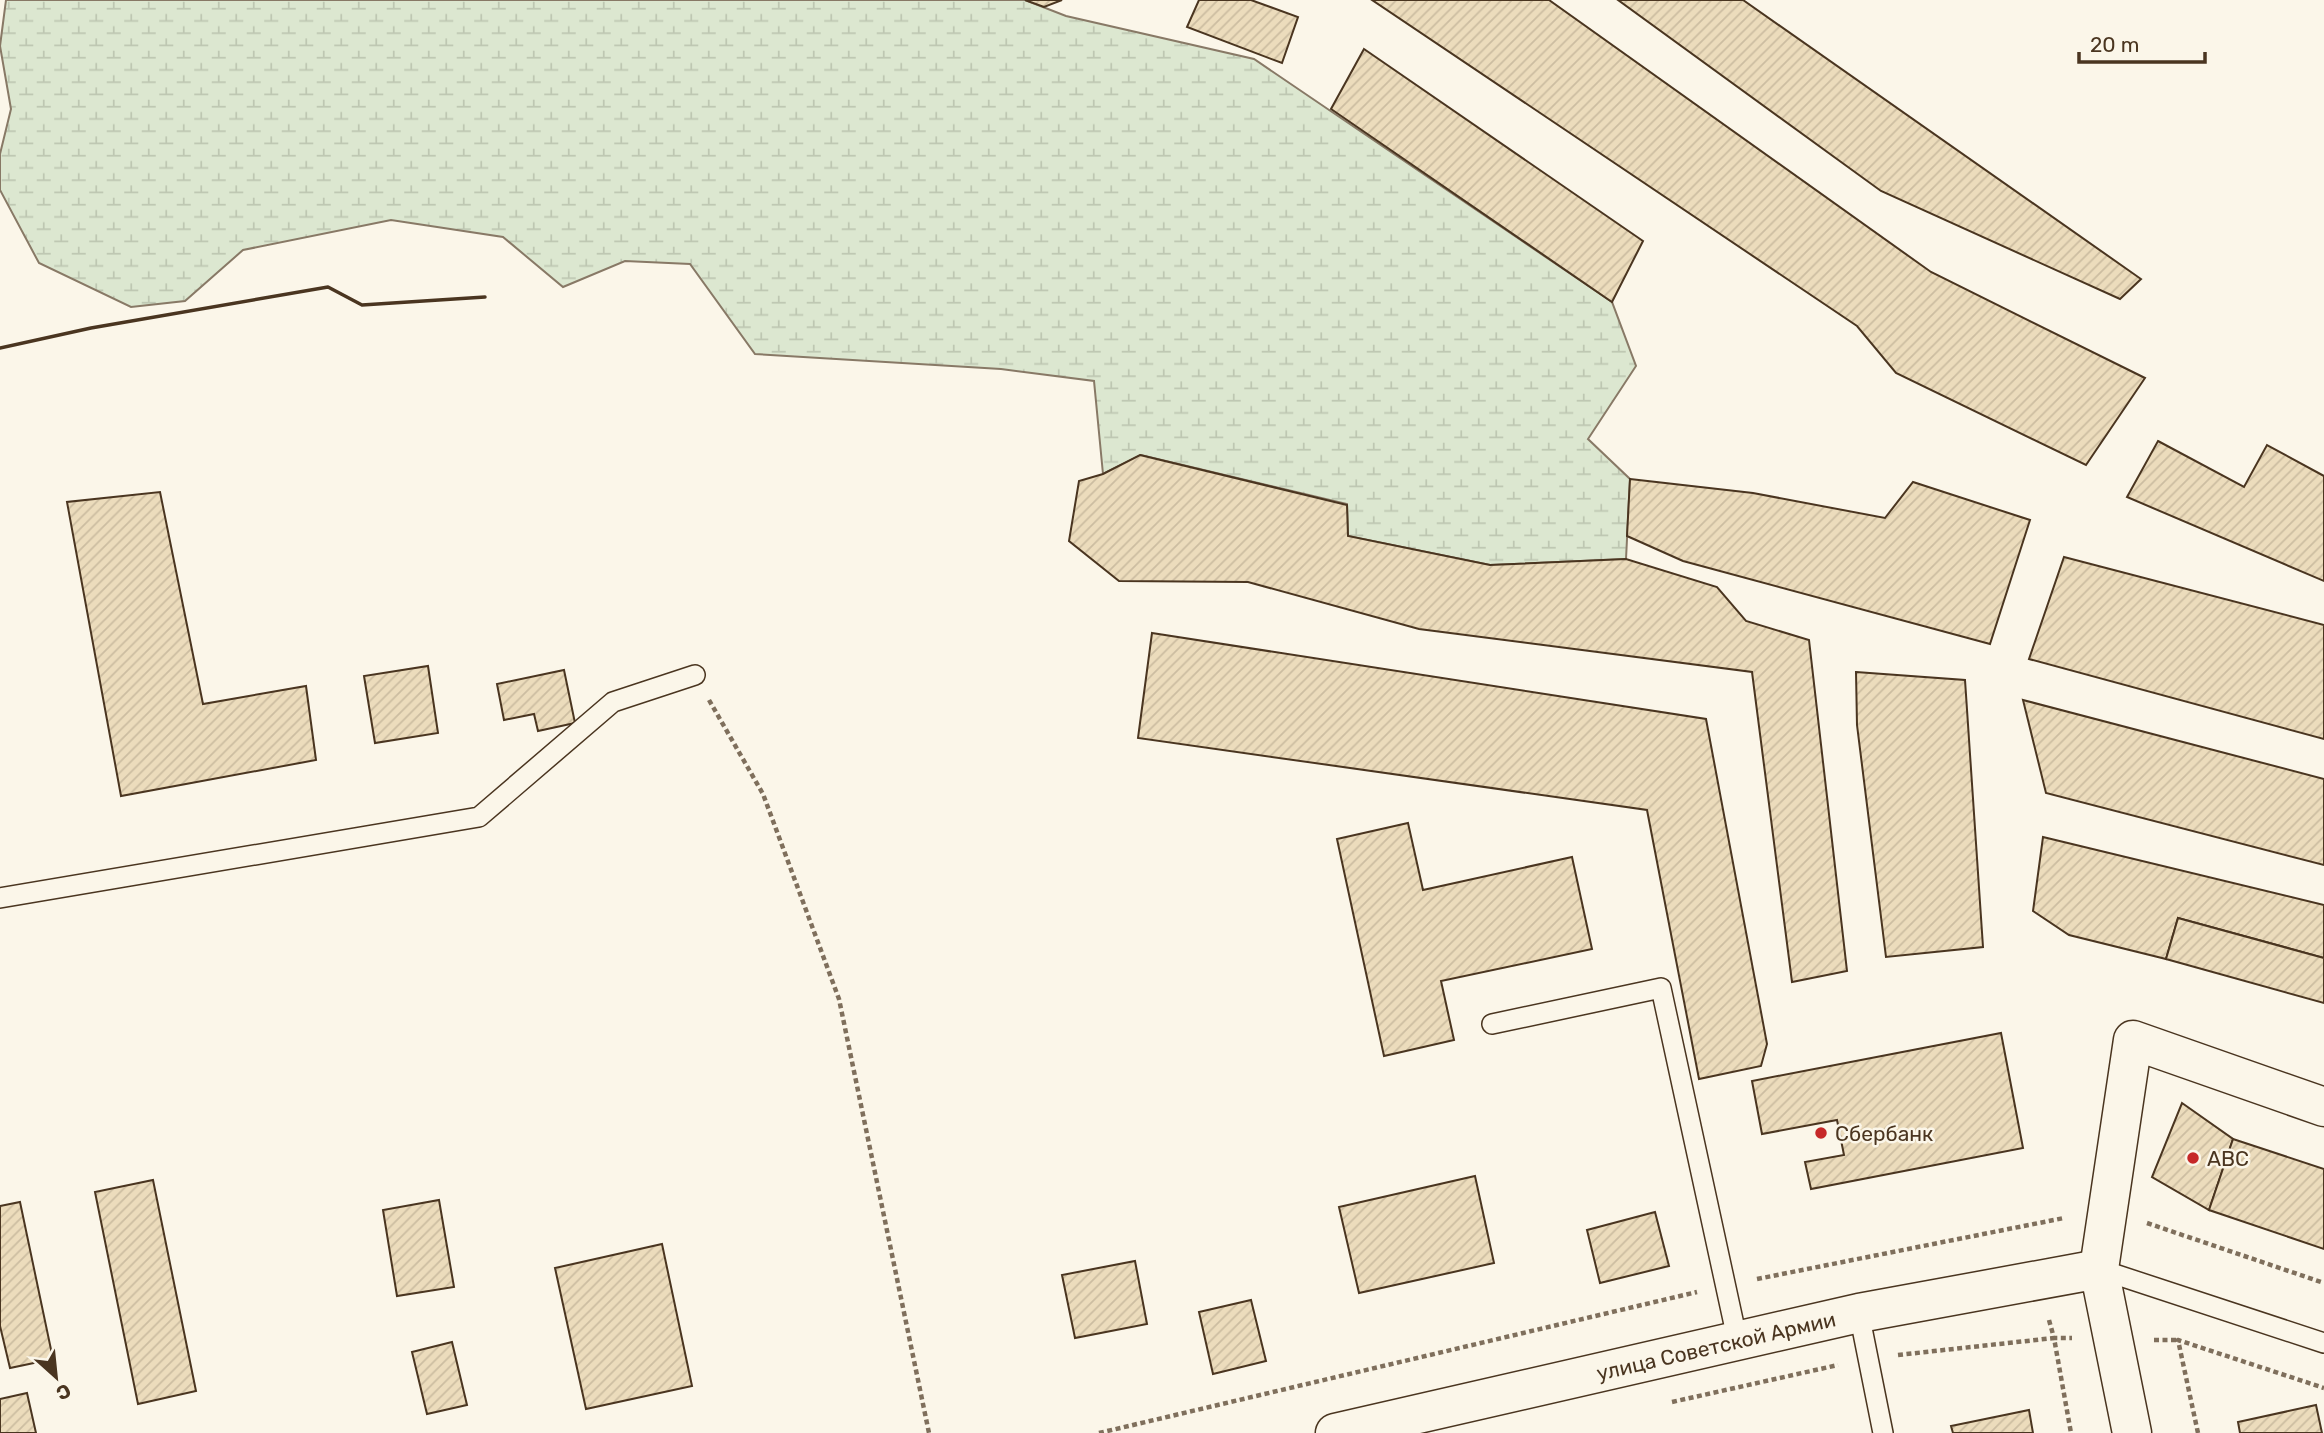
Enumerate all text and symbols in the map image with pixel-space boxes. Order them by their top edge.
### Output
scale bar [2079,21,2205,65]
text: 20 m [2090,32,2139,57]
place label: Сбербанк [1835,1121,1933,1146]
marker: Сбербанк [1813,1125,1829,1141]
place label: ABC [2207,1146,2249,1171]
marker: ABC [2185,1150,2201,1166]
street label: улица Советской Армии [1594,1306,1838,1386]
north arrow [21,1342,91,1412]
text: С [52,1378,75,1405]

